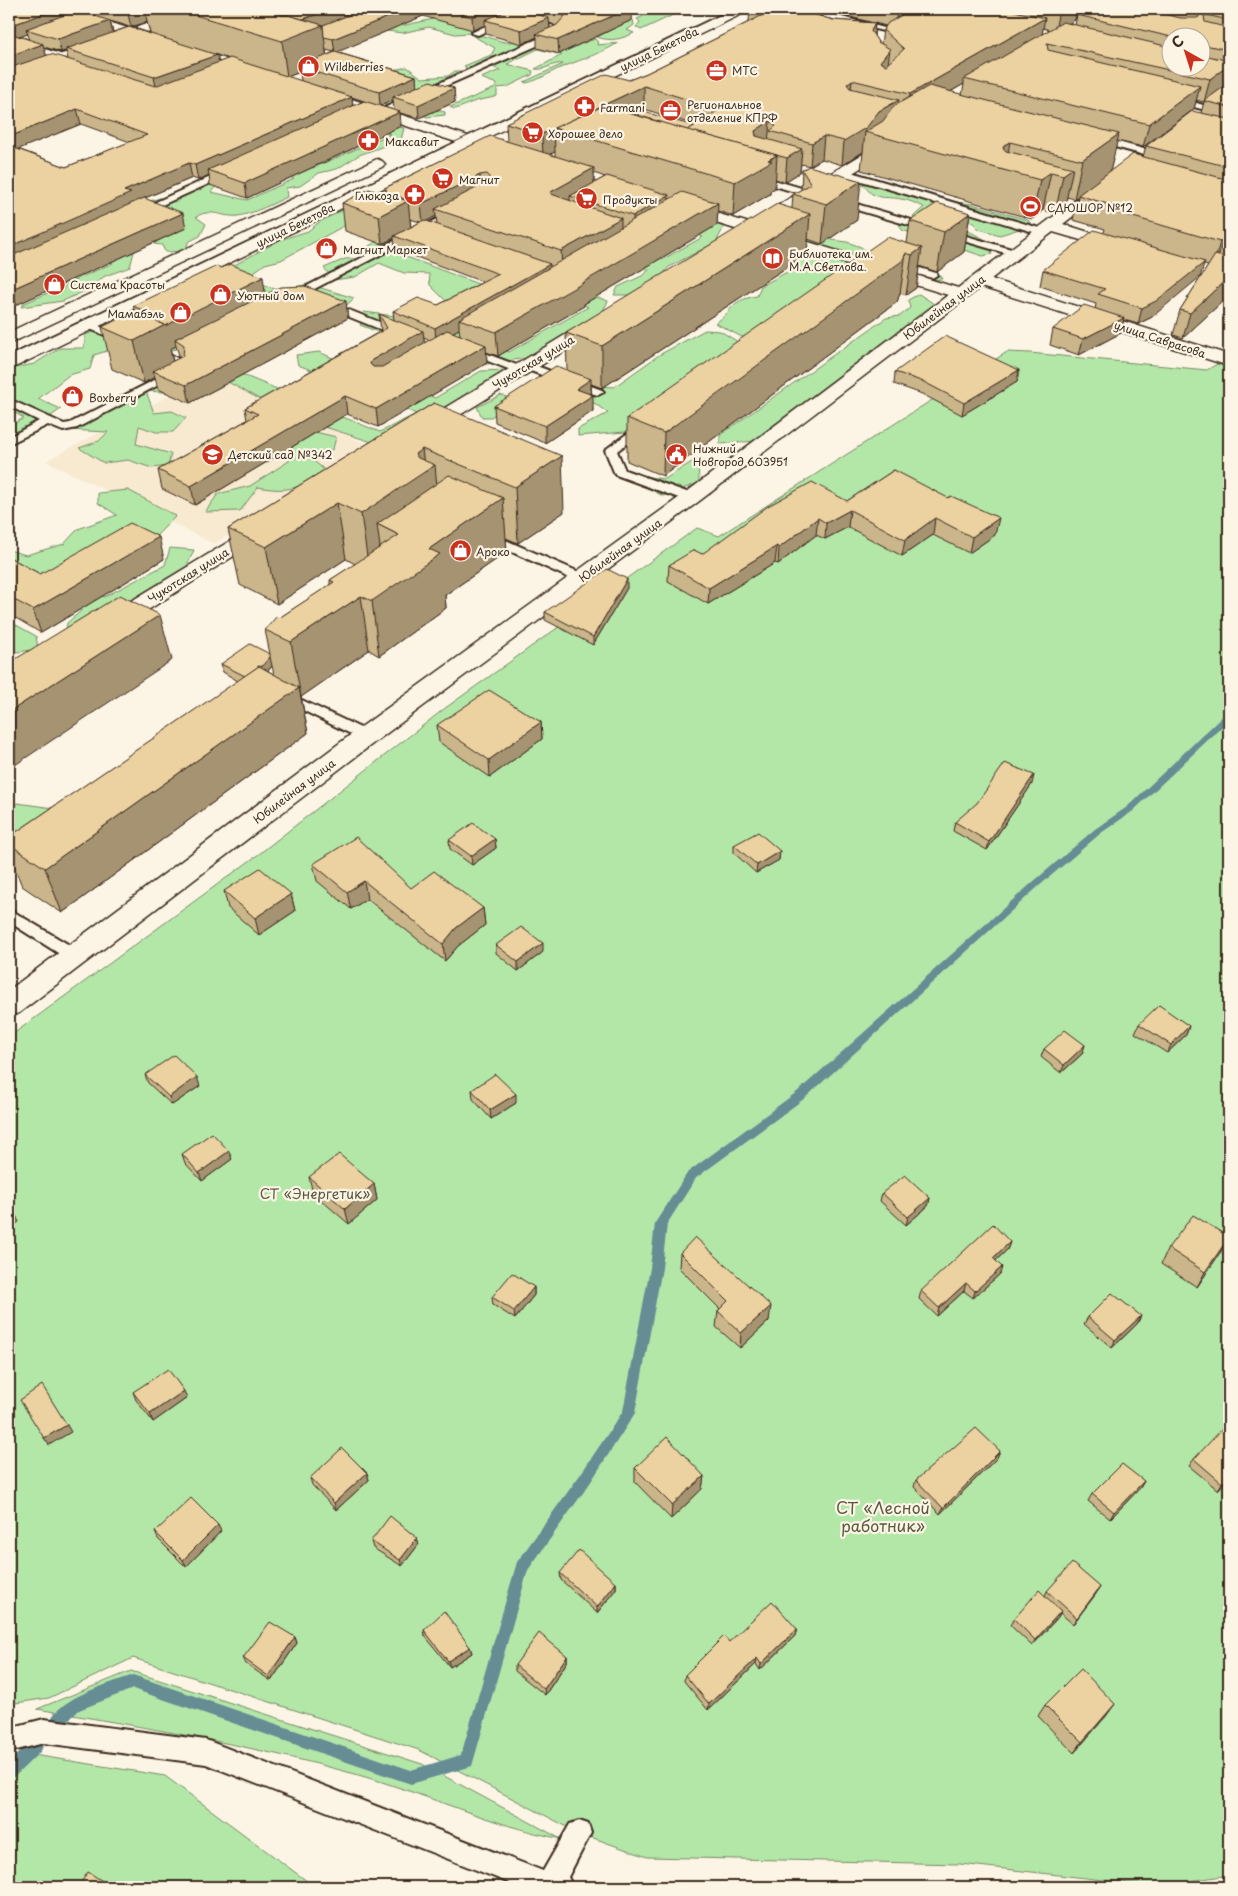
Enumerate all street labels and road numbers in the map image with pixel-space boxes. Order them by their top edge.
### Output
street label: улица Бекетова [617,23,701,75]
street label: улица Бекетова [253,199,337,251]
street label: Юбилейная улица [899,270,989,344]
street label: улица Саврасова [1112,316,1208,362]
street label: Чукотская улица [489,331,577,393]
street label: Юбилейная улица [575,514,665,586]
street label: Чукотская улица [144,543,232,607]
street label: Юбилейная улица [249,754,339,828]

